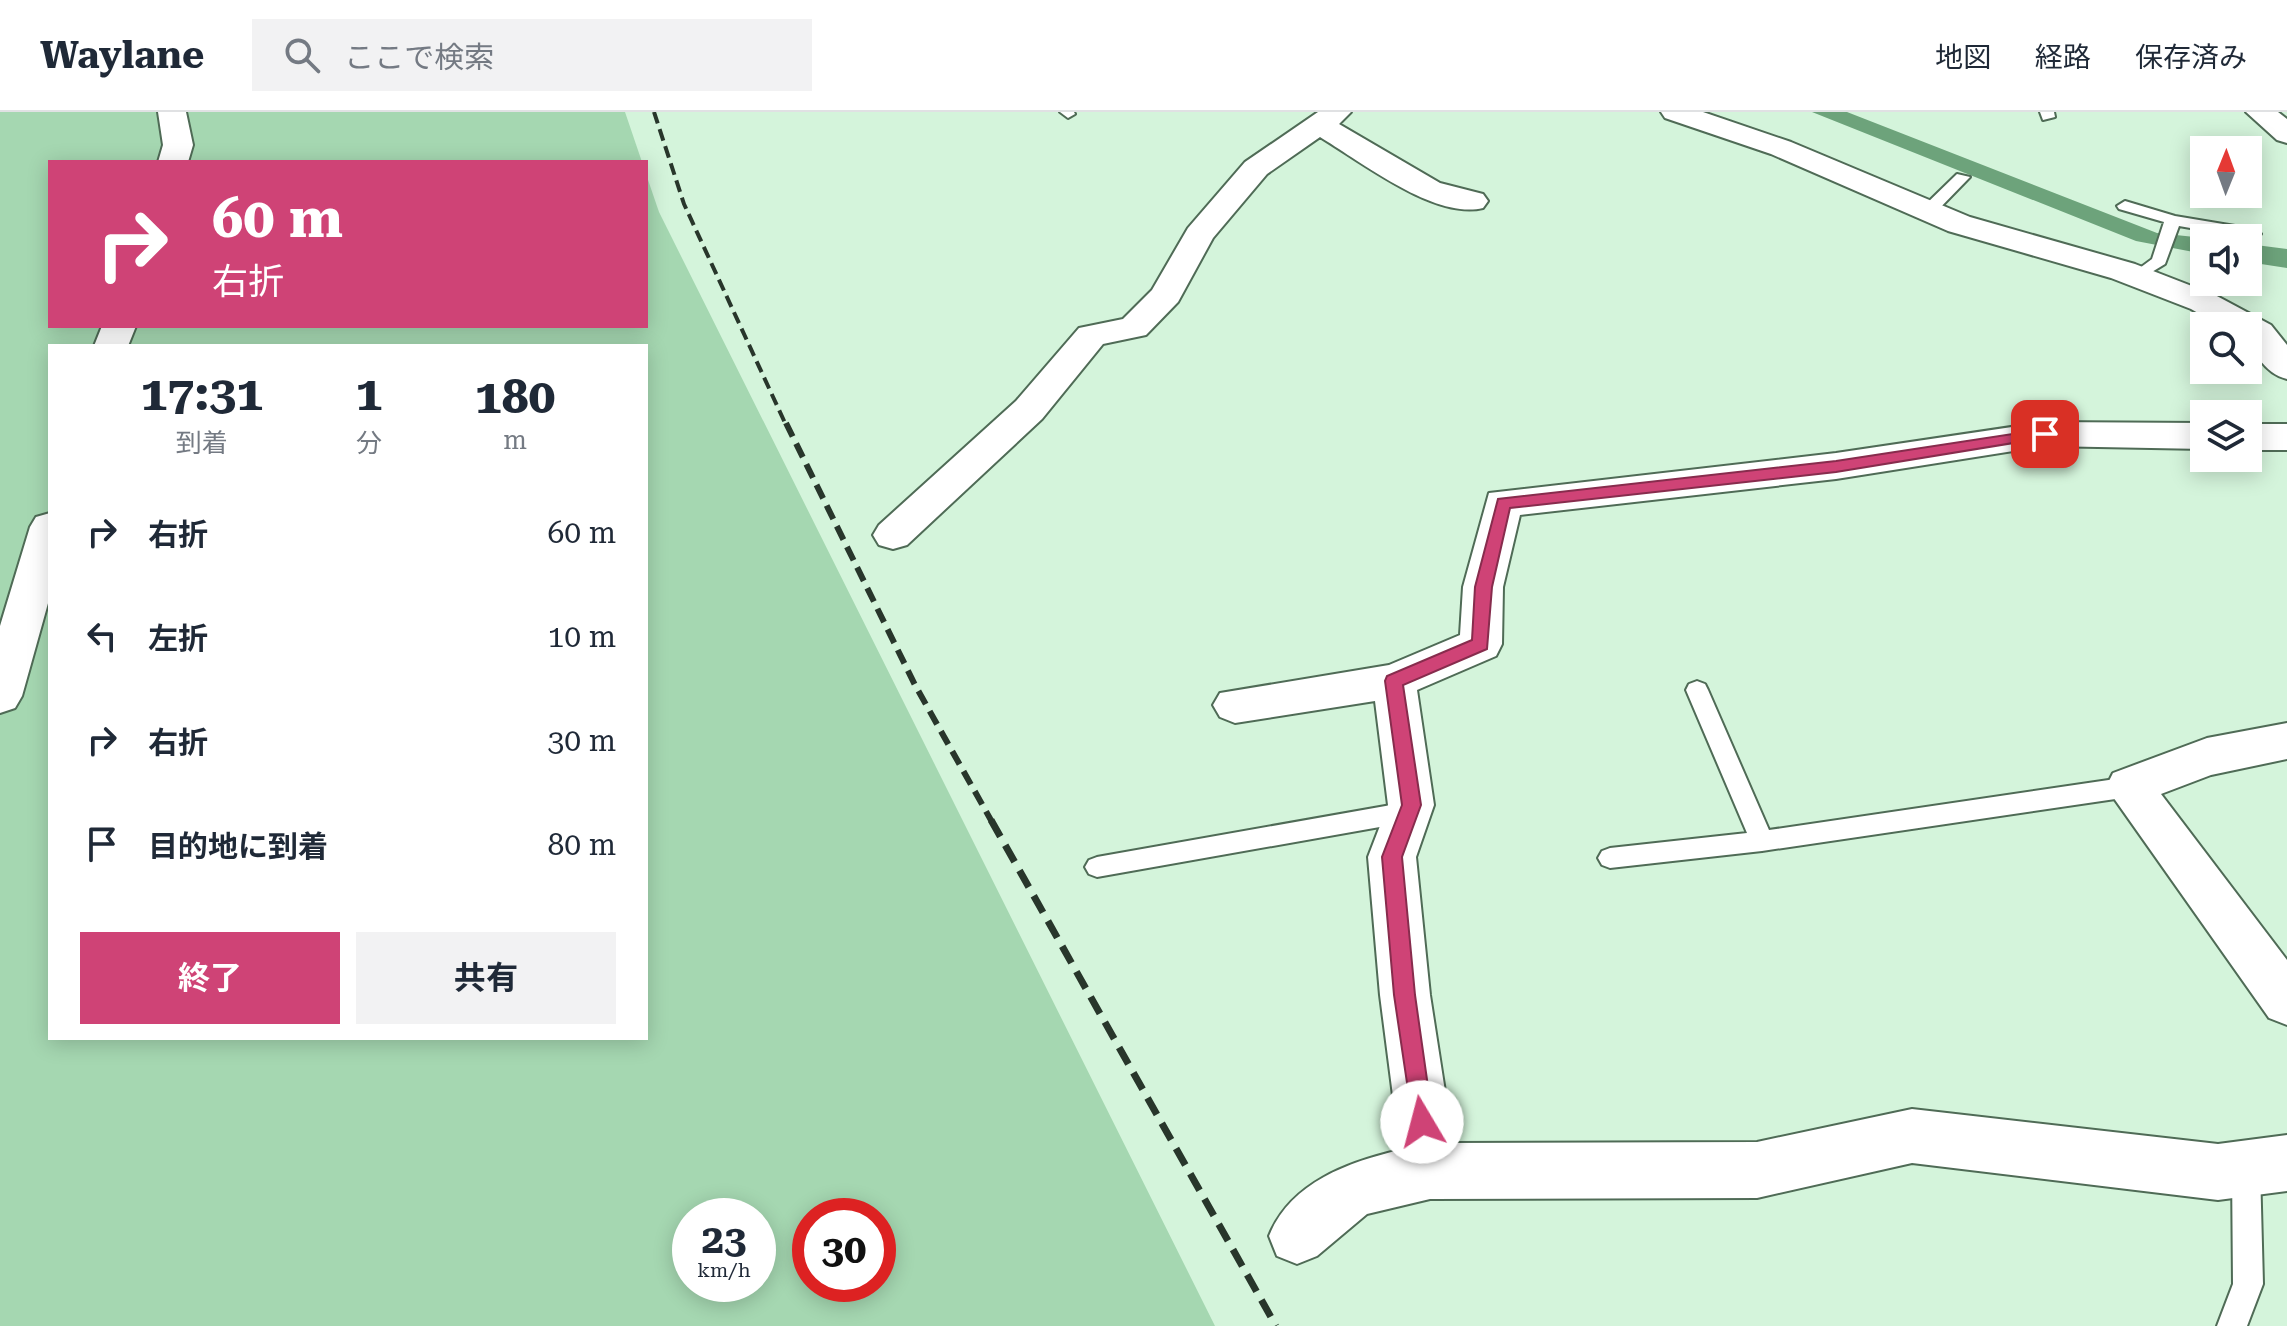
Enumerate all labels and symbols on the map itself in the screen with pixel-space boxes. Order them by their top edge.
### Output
north arrow [2190,136,2262,208]
pin [2011,400,2079,468]
position arrow [1380,1080,1464,1164]
speed limit sign: 30 [792,1198,896,1302]

